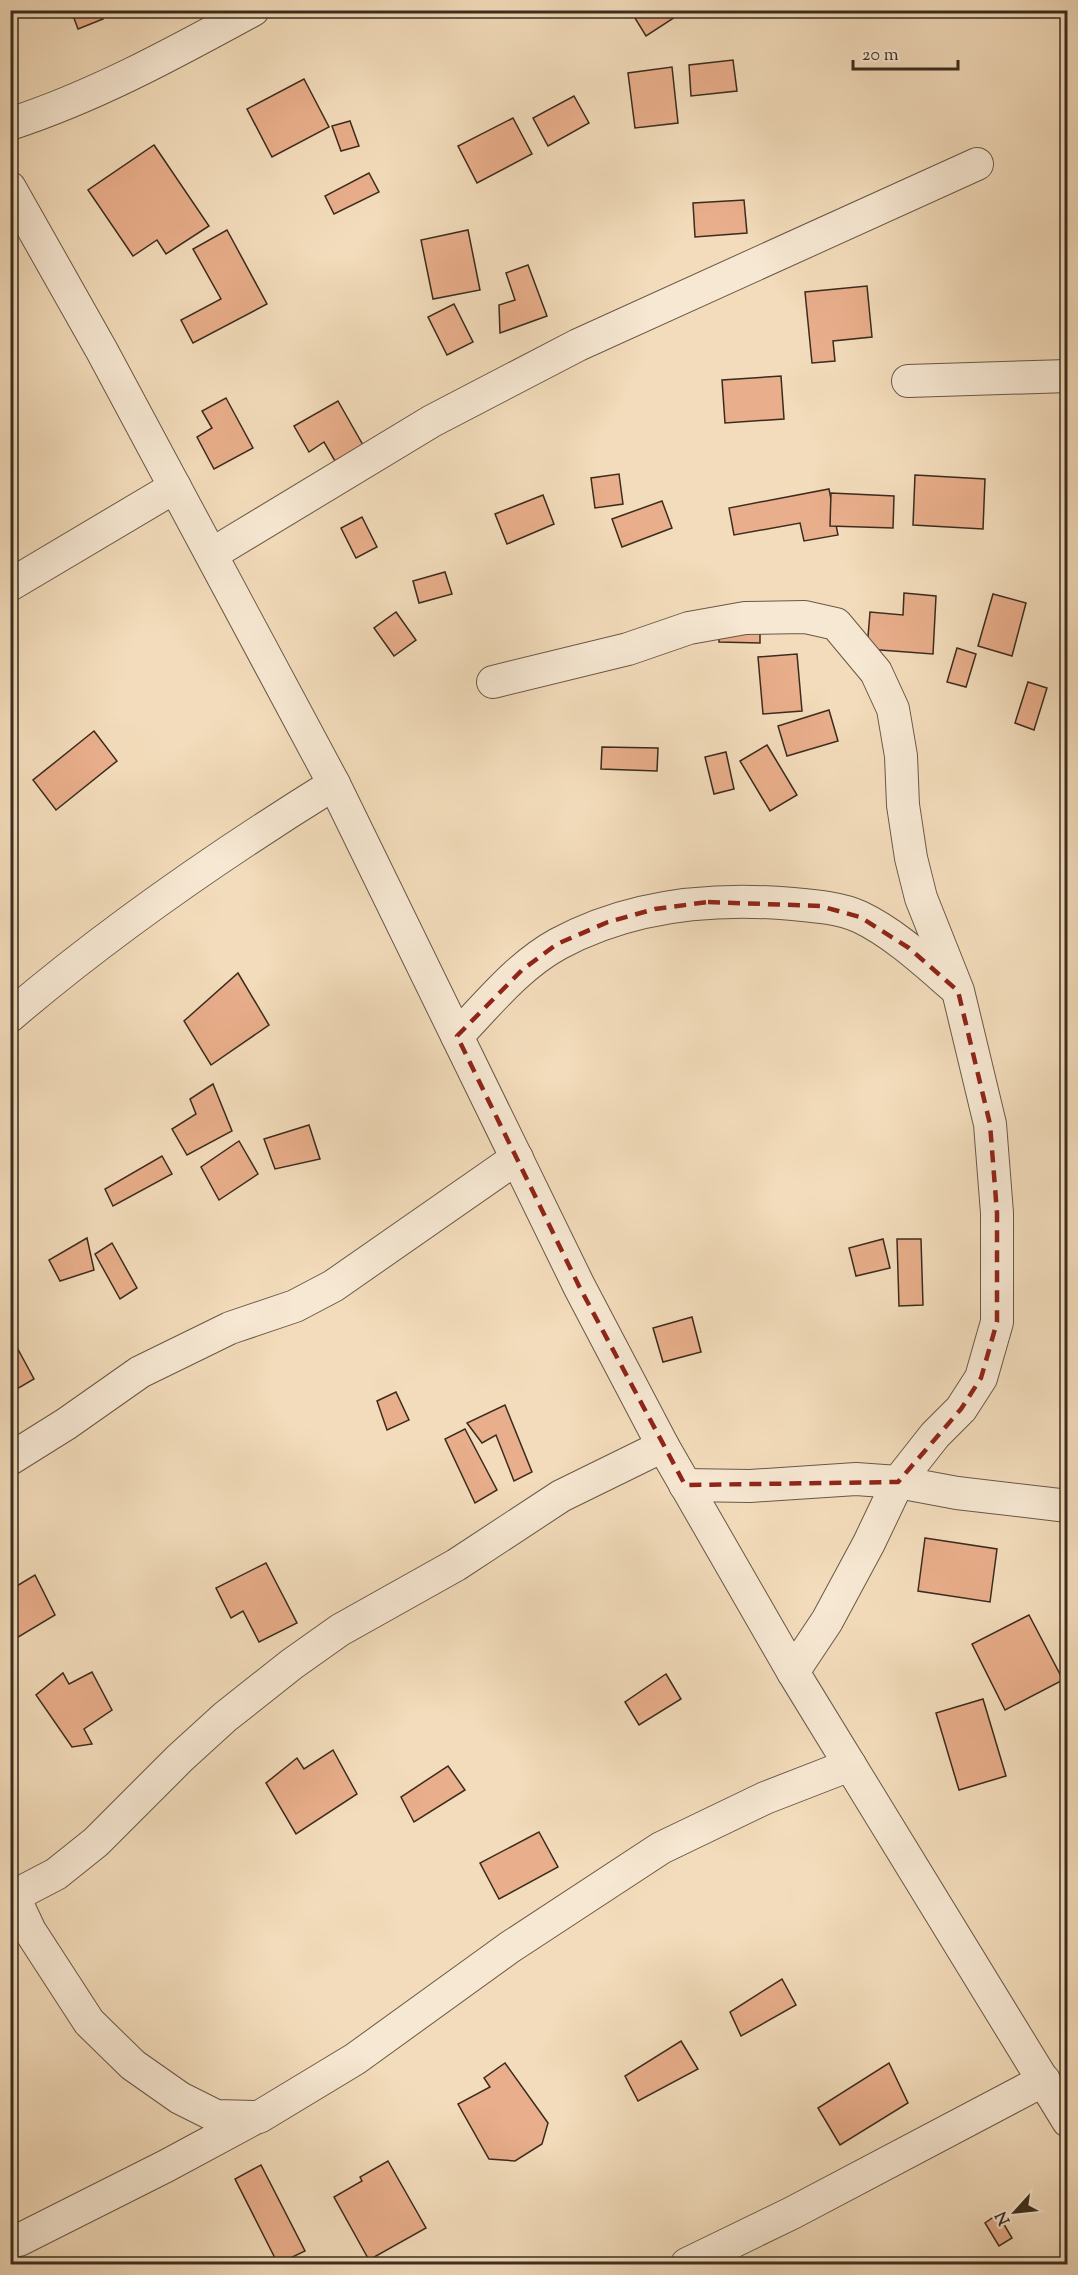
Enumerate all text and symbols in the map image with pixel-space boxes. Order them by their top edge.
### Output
scale bar [853,33,958,71]
text: 20 m [862,43,899,69]
north arrow [985,2182,1045,2242]
text: N [991,2207,1017,2229]

